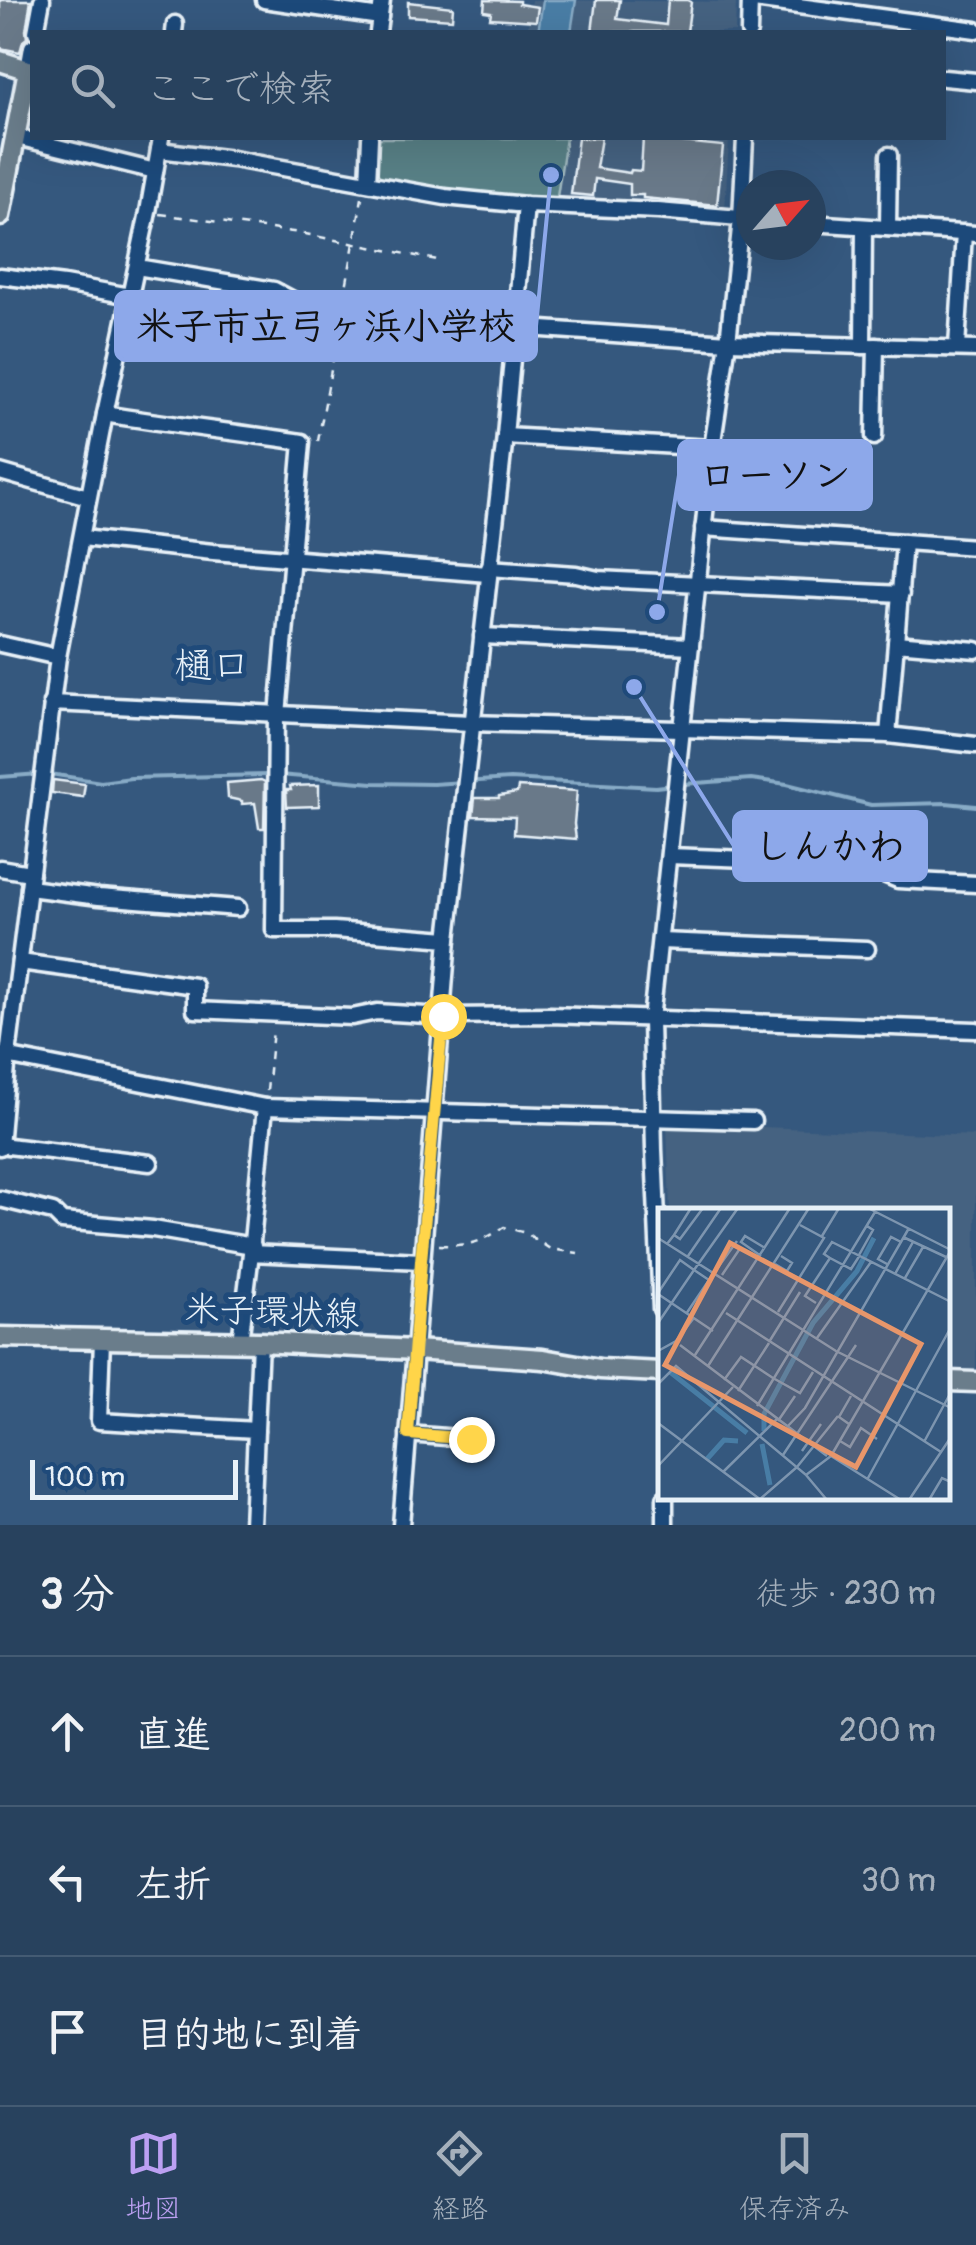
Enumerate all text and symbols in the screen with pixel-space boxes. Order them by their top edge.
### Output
search box [30,30,946,140]
icon: search [65,58,120,113]
text: ここで検索 [145,65,335,113]
north arrow [736,170,826,260]
callout: 米子市立弓ヶ浜小学校 [116,292,536,360]
text: 米子市立弓ヶ浜小学校 [136,303,516,351]
callout: ローソン [679,441,871,509]
text: ローソン [699,452,851,500]
district label: 樋口 [174,642,250,690]
callout: しんかわ [734,812,926,880]
text: しんかわ [754,823,906,871]
route start [421,994,467,1040]
inset map [658,1208,951,1500]
street label: 米子環状線 [184,1287,360,1337]
route end [449,1417,495,1463]
scale bar [30,1455,238,1500]
text: 100 m [45,1460,125,1495]
text: 3 分 [40,1569,115,1621]
text: 徒歩 · 230 m [756,1574,936,1614]
icon: ahead [40,1704,95,1759]
text: 直進 [135,1711,211,1759]
text: 200 m [839,1711,936,1751]
icon: left [40,1854,95,1909]
text: 左折 [135,1861,211,1909]
text: 30 m [861,1861,936,1901]
icon: arrive [40,2004,95,2059]
text: 目的地に到着 [135,2011,363,2059]
tab: 地図 [125,2126,181,2227]
tab: 経路 [432,2126,488,2227]
tab: 保存済み [739,2126,851,2227]

